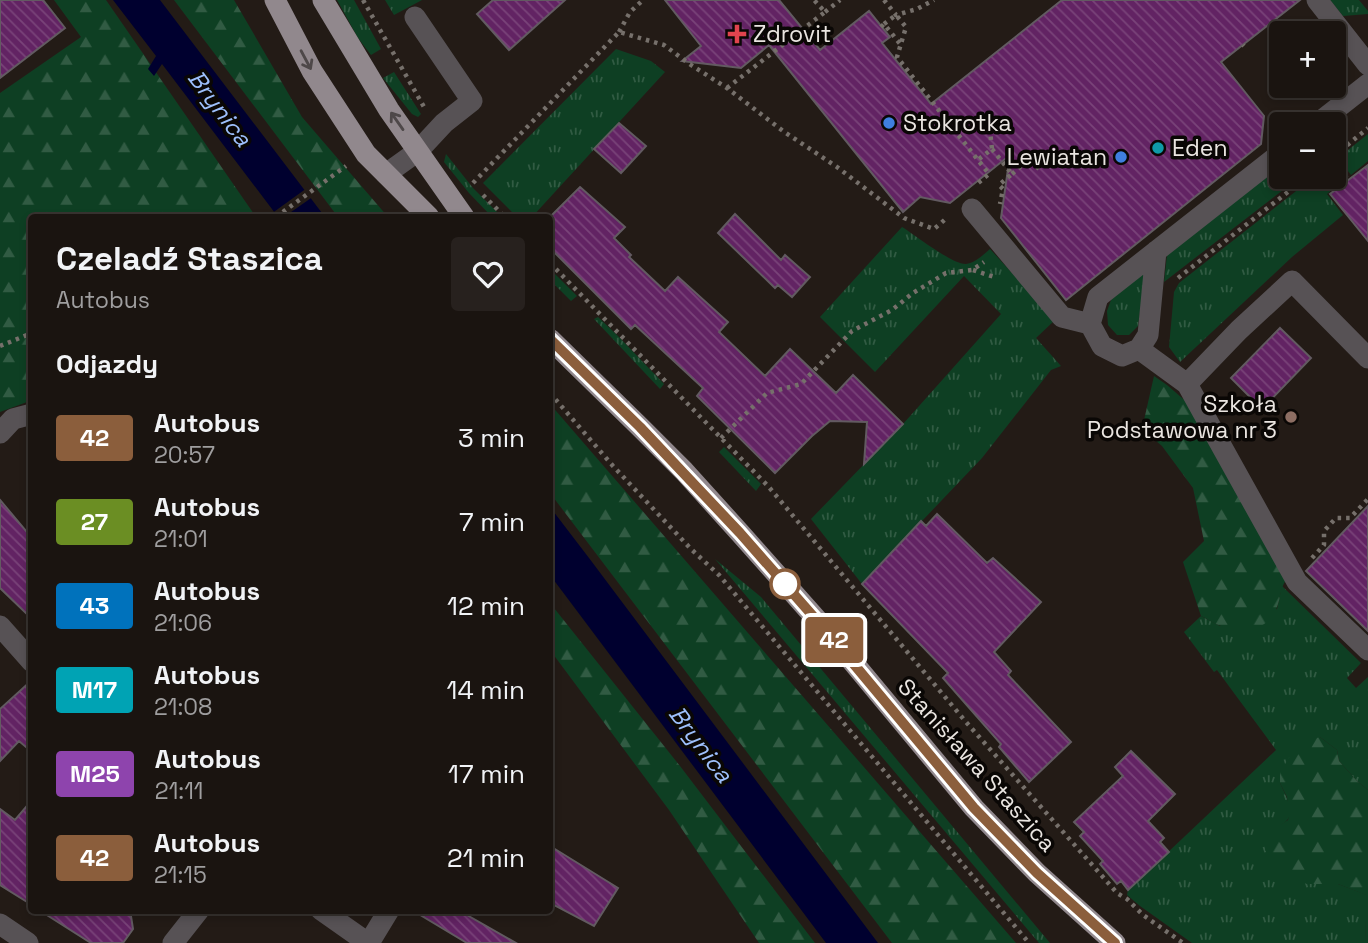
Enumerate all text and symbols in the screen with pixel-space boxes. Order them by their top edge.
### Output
place label: Zdrovit [753,19,831,49]
map controls [1269,21,1346,189]
button: + [1269,21,1346,98]
marker: Zdrovit [727,24,747,44]
one-way arrow [300,50,314,70]
water label: Brynica [181,63,259,153]
place label: Stokrotka [903,108,1012,138]
one-way arrow [390,112,404,131]
button: − [1269,112,1346,189]
marker: Stokrotka [881,115,897,131]
place label: Eden [1172,133,1227,163]
marker: Eden [1150,140,1166,156]
place label: Lewiatan [1007,142,1107,172]
marker: Lewiatan [1113,149,1129,165]
button: heart [451,237,525,311]
text: Czeladź Staszica [56,238,323,280]
text: Autobus [56,285,150,315]
text: Odjazdy [56,347,158,381]
place label: Szkoła Podstawowa nr 3 [1087,389,1277,445]
text: Autobus [154,406,260,440]
marker: Szkoła Podstawowa nr 3 [1283,409,1299,425]
text: 3 min [458,421,525,455]
text: 42 [80,422,109,453]
text: 20:57 [154,440,215,470]
text: Autobus [154,490,260,524]
text: 7 min [459,505,525,539]
text: 27 [81,506,108,537]
text: 21:01 [154,524,208,554]
unlabelled marker [770,569,800,599]
text: Autobus [154,574,260,608]
text: 12 min [447,589,525,623]
text: 43 [80,590,109,621]
text: 21:06 [154,608,212,638]
line badge: 42 [802,617,866,663]
text: 42 [819,624,849,655]
text: Autobus [154,658,260,692]
street label: Stanisława Staszica [891,672,1063,858]
text: 14 min [447,673,525,707]
text: M17 [72,674,117,705]
text: 21:08 [154,692,212,722]
water label: Brynica [662,699,740,789]
text: Autobus [155,742,261,776]
text: 17 min [448,757,525,791]
text: M25 [70,758,120,789]
text: 21:11 [155,776,203,806]
text: Autobus [154,826,260,860]
text: 21 min [447,841,525,875]
text: 42 [80,842,109,873]
text: 21:15 [154,860,207,890]

